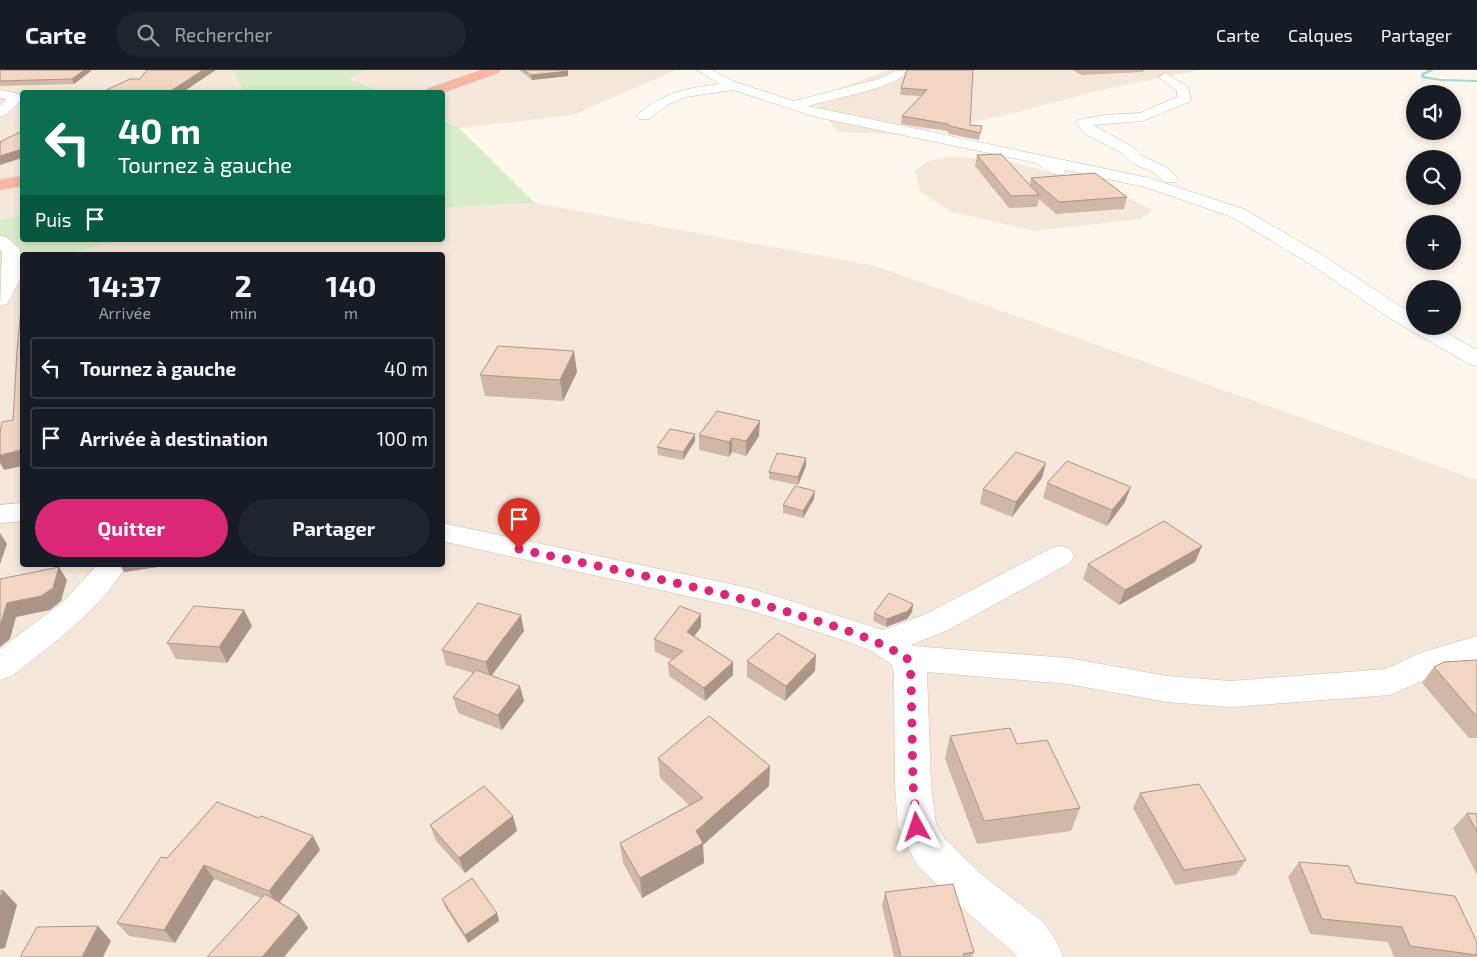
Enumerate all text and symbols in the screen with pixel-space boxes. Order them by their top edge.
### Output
search box [116,12,466,57]
text: Carte [25,20,86,49]
icon: search [134,21,162,49]
text: Rechercher [174,23,272,46]
text: Carte [1216,24,1260,46]
text: Calques [1288,24,1353,46]
text: Partager [1381,24,1452,46]
map controls [1406,85,1461,335]
button: sound [1406,85,1461,140]
text: 40 m [118,109,201,151]
icon: left [35,110,100,175]
button: search [1406,150,1461,205]
text: Tournez à gauche [118,151,292,177]
icon: arrive [81,205,109,233]
text: Puis [35,208,71,231]
button: + [1406,215,1461,270]
text: 14:37 [89,267,161,303]
text: 2 [235,267,252,303]
text: 140 [325,267,376,303]
button: − [1406,280,1461,335]
text: Arrivée [99,303,151,322]
text: min [230,303,257,322]
text: m [344,303,358,322]
icon: left [37,354,65,382]
text: Tournez à gauche [80,357,236,380]
text: 40 m [384,357,428,380]
icon: arrive [37,424,65,452]
text: Arrivée à destination [80,427,268,450]
text: 100 m [377,427,428,450]
pin [498,498,540,549]
button: Quitter [35,499,228,557]
button: Partager [238,499,430,557]
icon: arrive [505,505,533,533]
position arrow [890,800,942,852]

